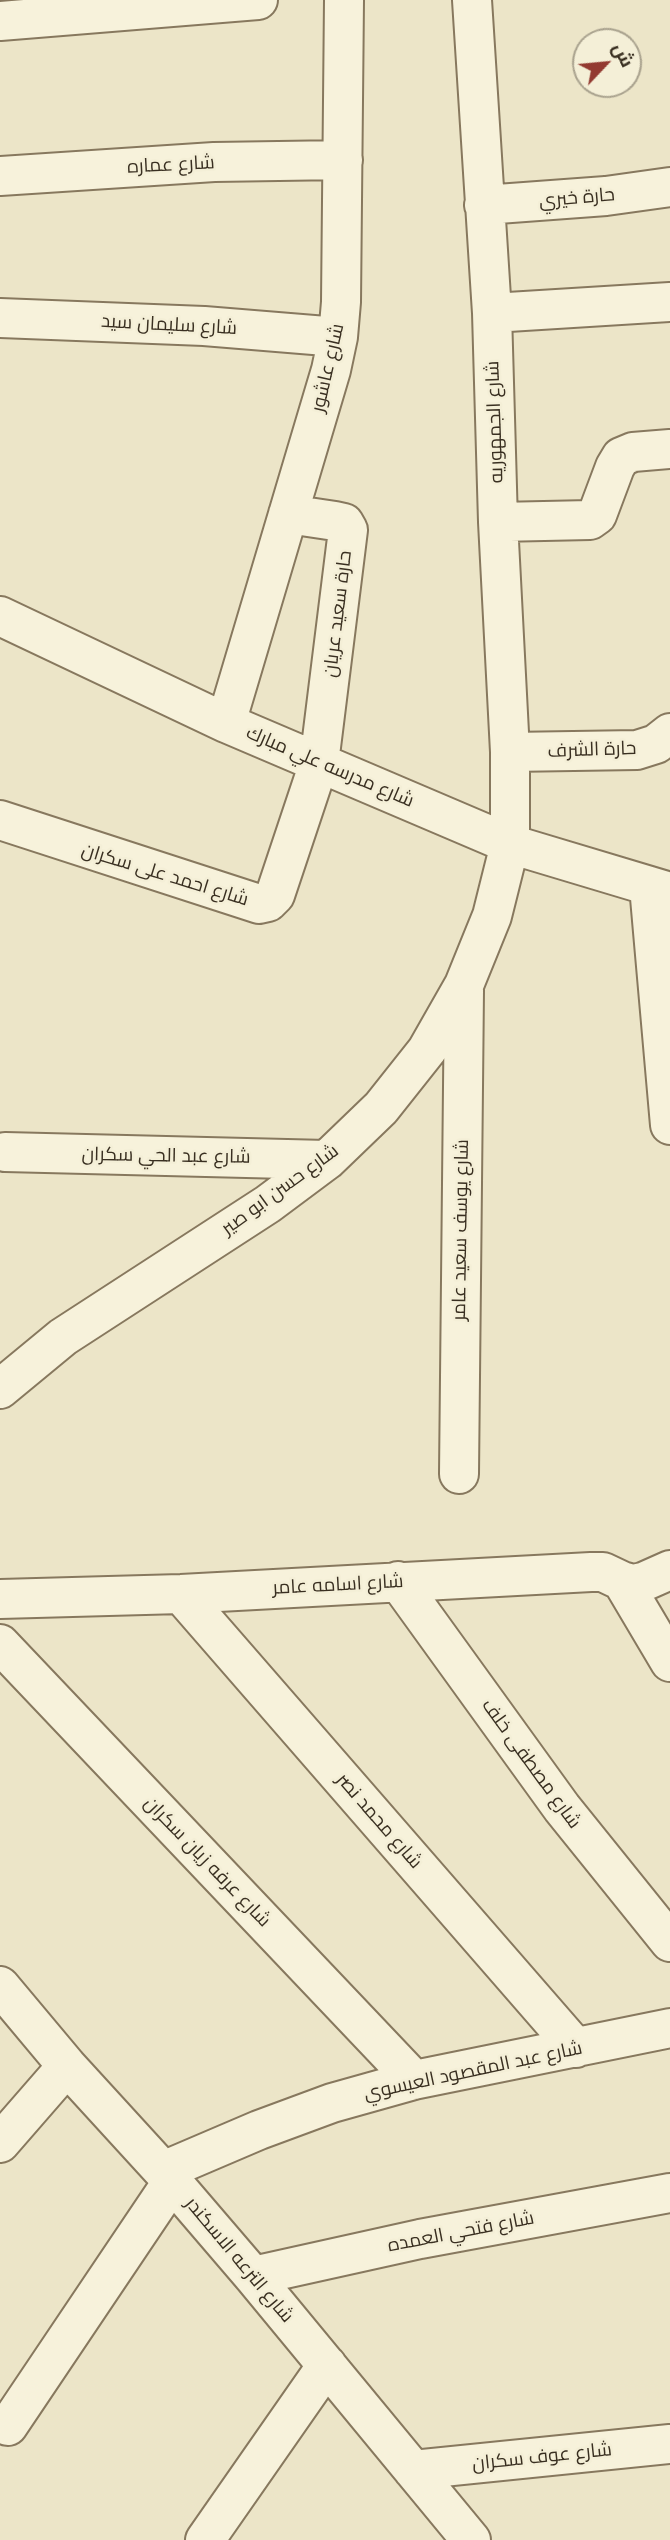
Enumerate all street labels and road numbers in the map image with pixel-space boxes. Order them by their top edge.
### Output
street label: شارع عماره [127,151,215,179]
street label: حارة خيري [538,183,616,213]
street label: شارع سليمان سيد [100,310,238,340]
street label: شارع عاشور [307,321,349,415]
street label: شارع الجمهوريه [481,360,509,484]
street label: حارة سعيد عريان [319,549,357,679]
street label: شارع مدرسه علي مبارك [243,721,417,813]
street label: حارة الشرف [547,737,637,763]
street label: شارع احمد على سكران [79,839,251,911]
street label: شارع يوسف سعيد عامر [448,1139,474,1321]
street label: شارع حسن ابو صير [217,1140,343,1240]
street label: شارع عبد الحي سكران [81,1143,251,1169]
street label: شارع اسامه عامر [272,1570,404,1600]
street label: شارع مصطفى خلف [476,1695,586,1833]
street label: شارع محمد نصر [331,1768,427,1874]
street label: شارع عرفه زيان سكران [139,1792,275,1932]
street label: شارع عبد المقصود العيسوي [362,2037,584,2105]
street label: شارع الترعه الاسكندر [180,2193,298,2327]
street label: شارع فتحي العمده [386,2207,536,2257]
street label: شارع عوف سكران [471,2438,613,2476]

